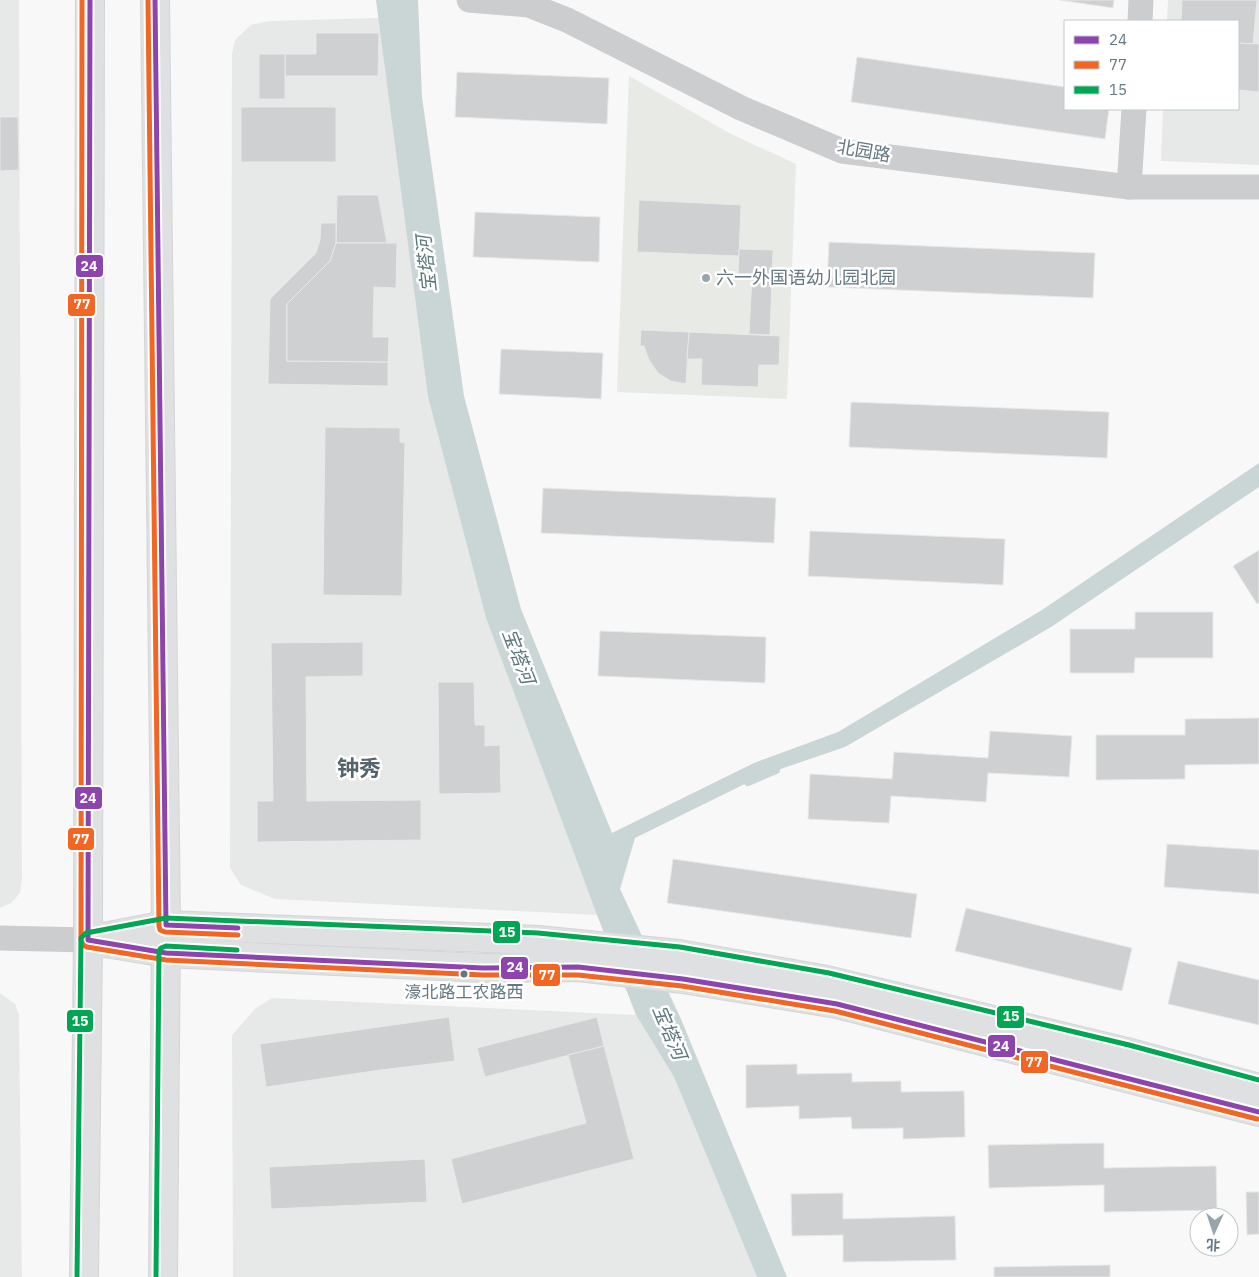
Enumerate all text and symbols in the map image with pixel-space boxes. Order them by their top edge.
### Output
legend [1064,20,1239,110]
text: 24 [1109,30,1127,49]
text: 77 [1109,55,1127,74]
text: 15 [1109,80,1127,99]
street label: 北园路 [836,134,893,167]
water label: 宝塔河 [411,230,441,294]
line badge: 24 [75,254,104,278]
text: 24 [81,257,97,275]
place label: 六一外国语幼儿园北园 [716,266,896,289]
marker: 六一外国语幼儿园北园 [700,272,712,284]
line badge: 77 [67,293,96,317]
text: 77 [74,295,90,313]
water label: 宝塔河 [498,625,542,691]
district label: 钟秀 [337,753,381,782]
line badge: 24 [74,786,103,810]
text: 24 [80,789,96,807]
line badge: 77 [67,827,95,851]
text: 77 [73,830,89,848]
line badge: 15 [492,920,521,944]
text: 15 [499,923,515,941]
line badge: 24 [500,956,529,980]
text: 24 [507,958,523,976]
line badge: 77 [532,963,561,987]
text: 77 [539,966,555,984]
marker: 濠北路工农路西 [459,969,469,979]
place label: 濠北路工农路西 [405,981,524,1003]
water label: 宝塔河 [648,1001,694,1067]
line badge: 15 [996,1005,1025,1029]
text: 15 [1003,1007,1019,1025]
line badge: 15 [66,1009,94,1033]
text: 15 [72,1012,88,1030]
line badge: 24 [987,1034,1016,1058]
text: 24 [993,1037,1009,1055]
line badge: 77 [1020,1050,1049,1074]
text: 77 [1026,1053,1042,1071]
north arrow [1189,1207,1239,1257]
text: 北 [1206,1236,1221,1254]

